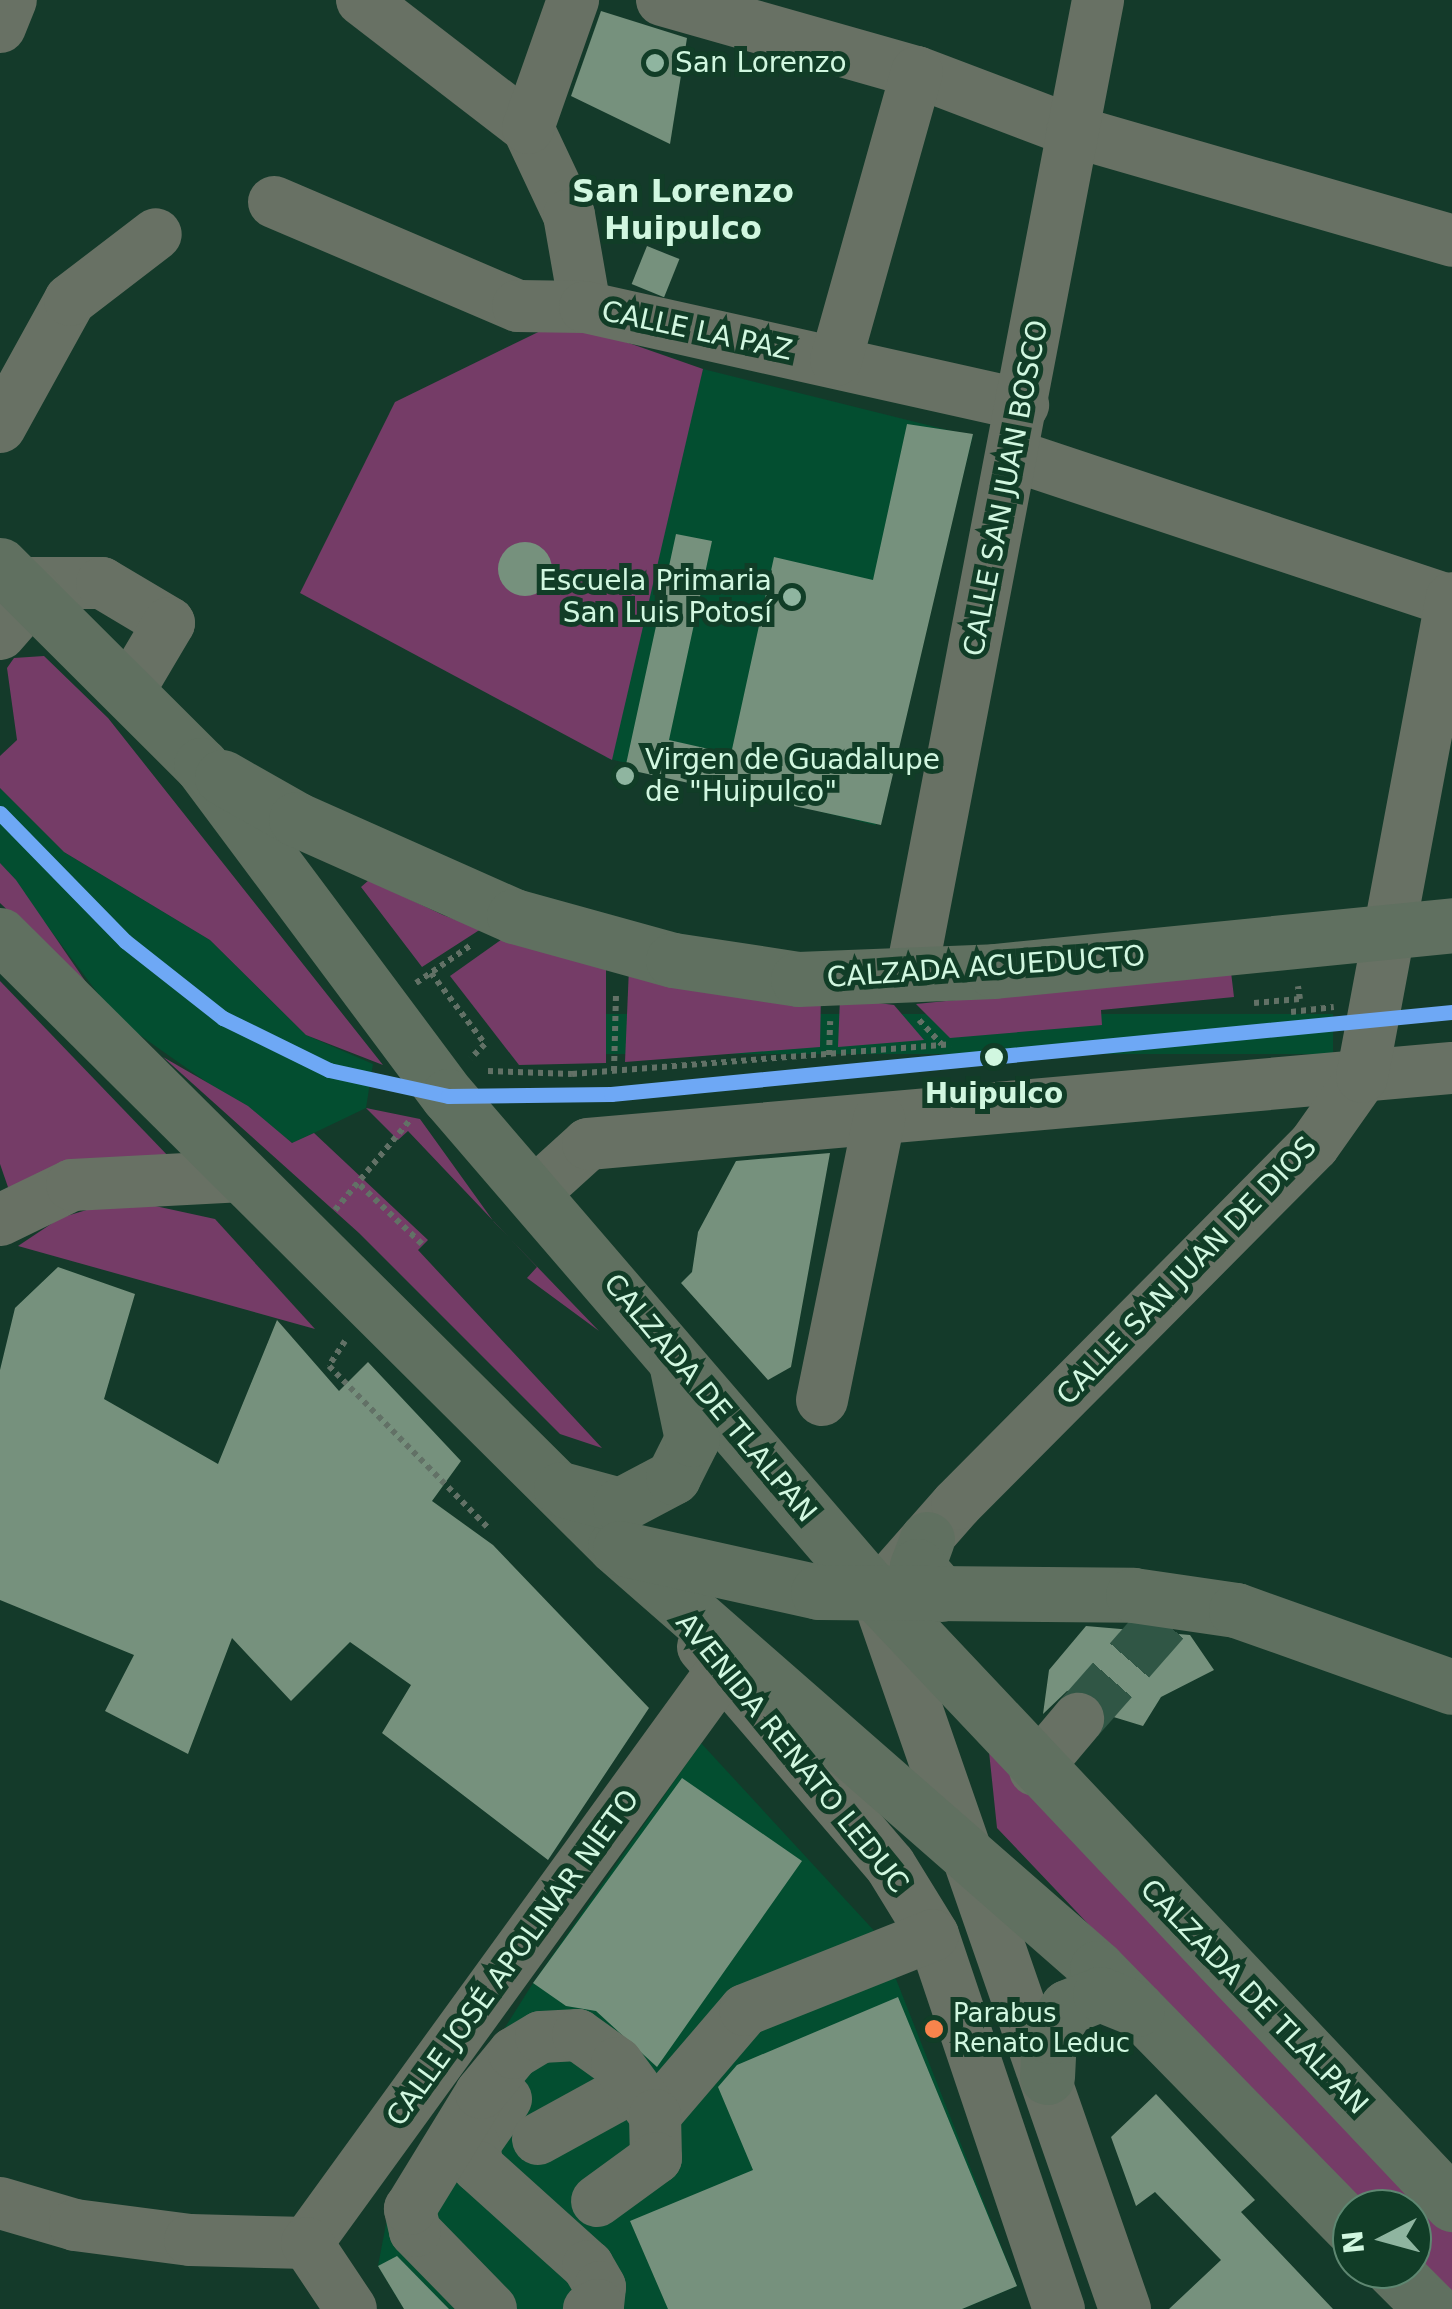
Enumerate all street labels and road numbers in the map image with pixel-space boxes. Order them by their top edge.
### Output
street label: CALLE LA PAZ [599,294,795,368]
street label: CALLE SAN JUAN BOSCO [957,317,1055,659]
street label: CALZADA ACUEDUCTO [826,939,1146,995]
street label: CALLE SAN JUAN DE DIOS [1050,1130,1324,1412]
street label: CALZADA DE TLALPAN [596,1267,824,1529]
street label: AVENIDA RENATO LEDUC [669,1606,915,1900]
street label: CALLE JOSÉ APOLINAR NIETO [380,1783,646,2133]
street label: CALZADA DE TLALPAN [1133,1873,1375,2121]

